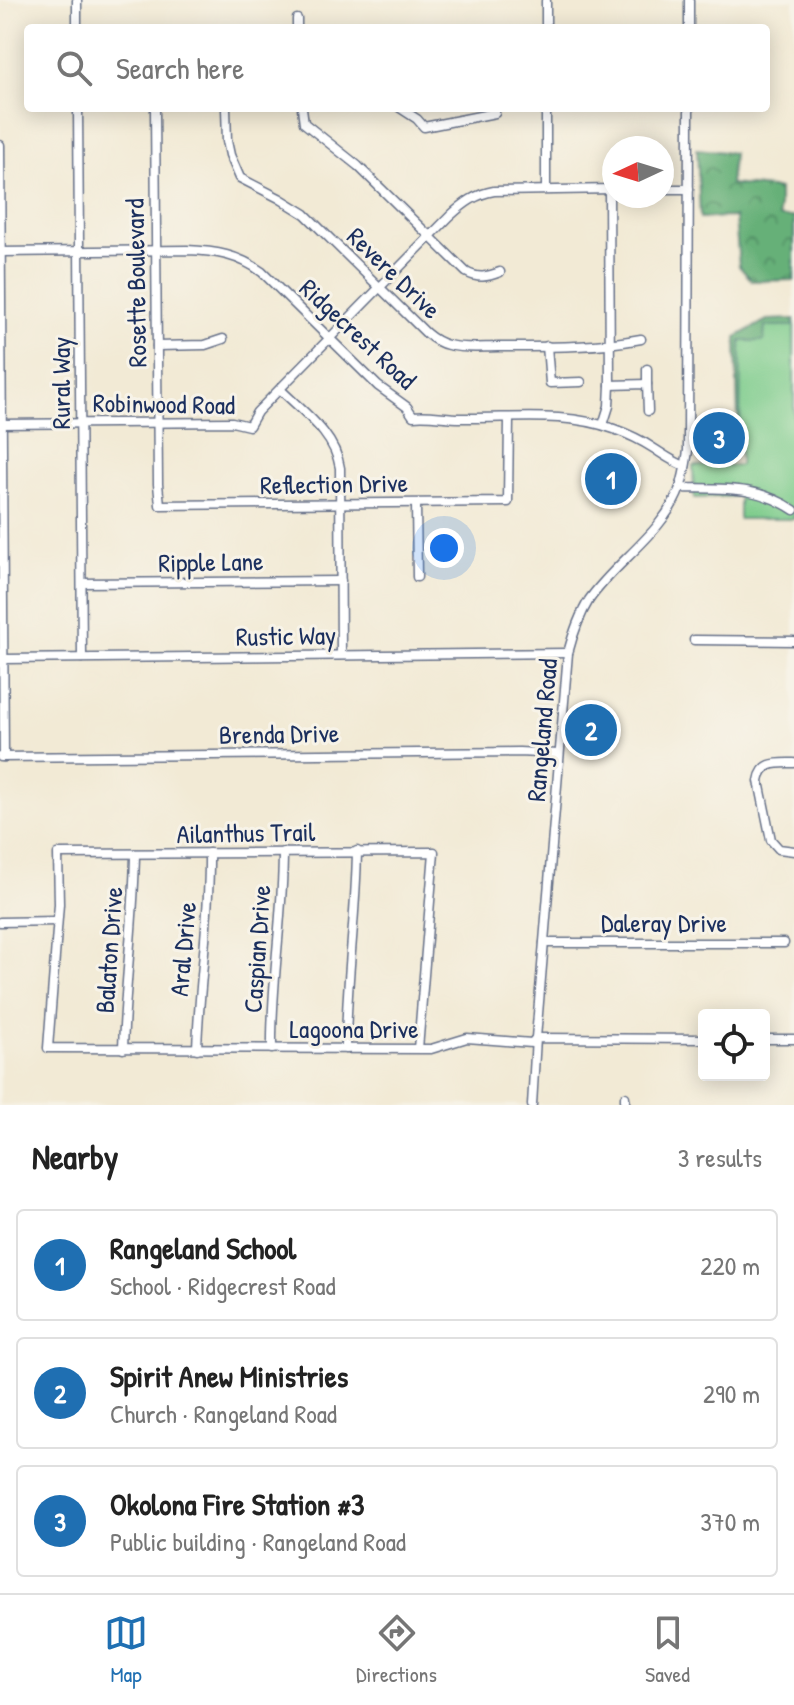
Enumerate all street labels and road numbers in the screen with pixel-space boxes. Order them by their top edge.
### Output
street label: Rosette Boulevard [117,198,154,368]
street label: Revere Drive [340,219,449,326]
street label: Ridgecrest Road [292,270,424,397]
street label: Rural Way [43,337,78,429]
street label: Robinwood Road [93,385,235,422]
street label: Reflection Drive [260,465,408,502]
street label: Ripple Lane [158,543,264,580]
street label: Rustic Way [236,617,336,654]
street label: Rangeland Road [518,657,565,803]
street label: Brenda Drive [218,715,340,752]
street label: Ailanthus Trail [176,814,316,851]
street label: Caspian Drive [235,884,278,1014]
street label: Balaton Drive [87,886,130,1014]
street label: Aral Drive [161,900,204,998]
street label: Daleray Drive [601,905,727,940]
street label: Lagoona Drive [289,1011,419,1046]

